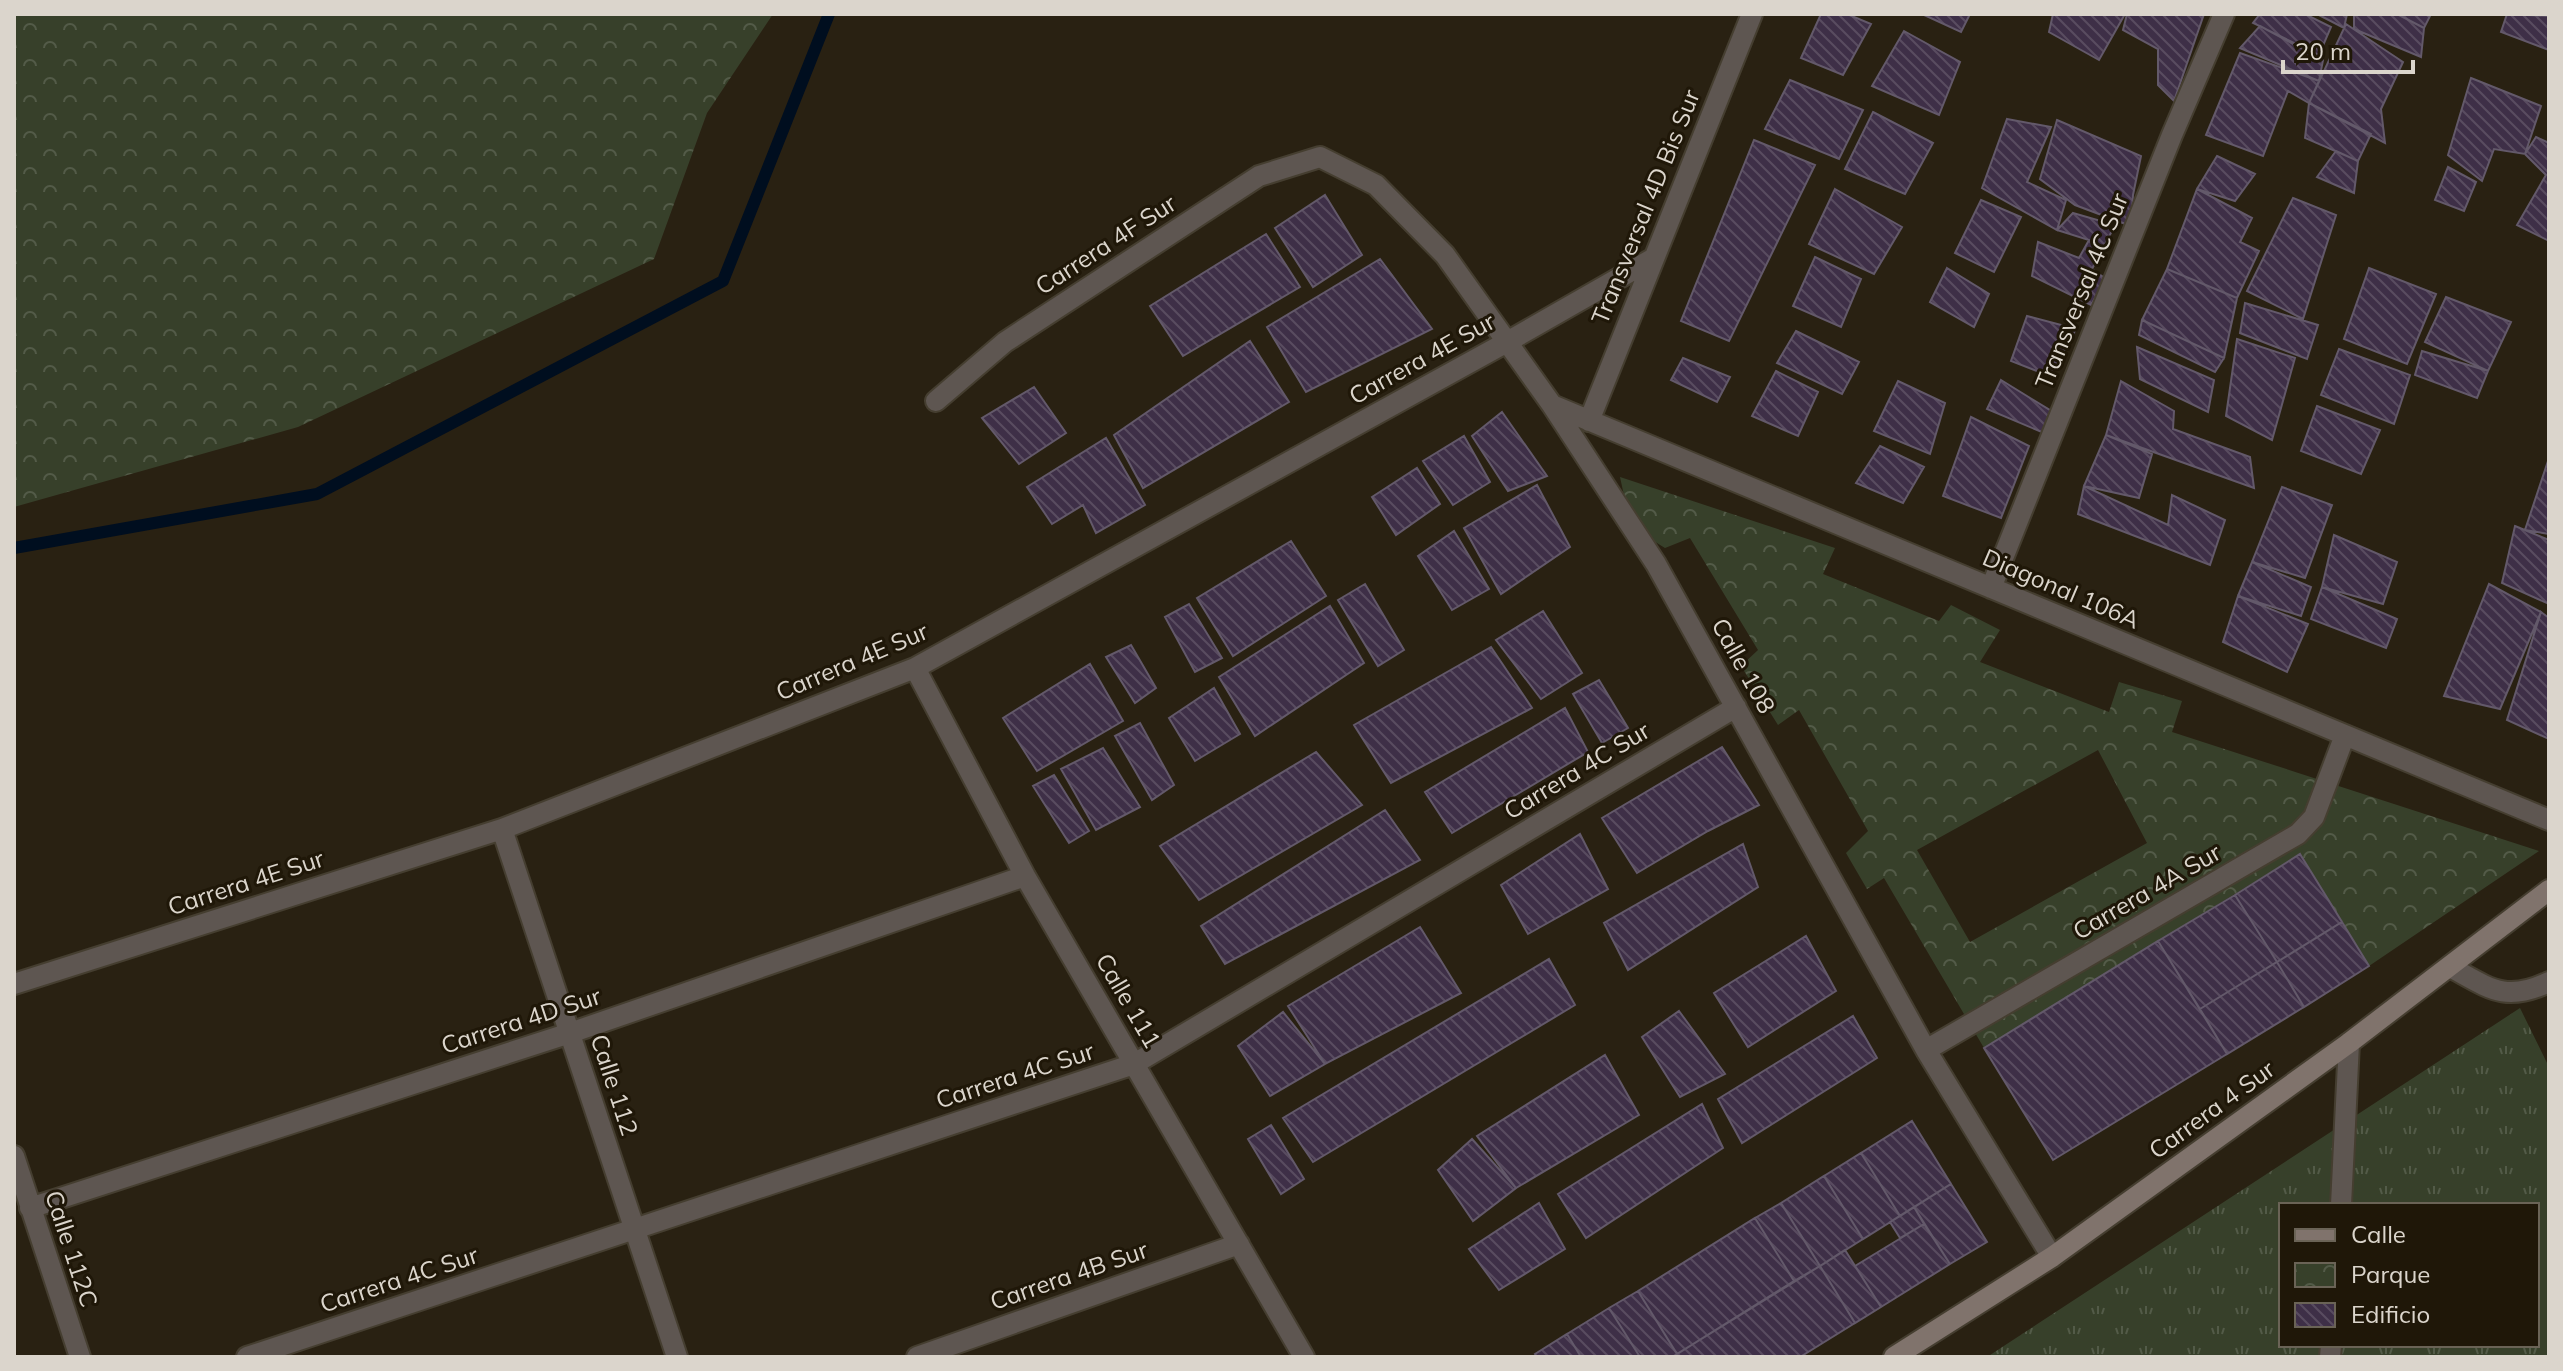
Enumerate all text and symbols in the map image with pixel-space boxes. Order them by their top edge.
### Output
scale bar [2283,24,2413,74]
text: 20 m [2295,36,2351,66]
street label: Transversal 4D Bis Sur [1584,85,1706,328]
street label: Carrera 4F Sur [1029,187,1182,301]
street label: Transversal 4C Sur [2028,188,2134,393]
street label: Carrera 4E Sur [1343,306,1500,411]
street label: Diagonal 106A [1978,542,2145,635]
street label: Calle 108 [1705,613,1782,718]
street label: Carrera 4E Sur [771,615,932,707]
street label: Carrera 4C Sur [1498,715,1655,825]
street label: Carrera 4A Sur [2067,837,2226,946]
street label: Carrera 4E Sur [164,843,328,921]
street label: Calle 111 [1090,948,1168,1053]
street label: Carrera 4D Sur [437,980,605,1060]
street label: Calle 112 [585,1030,645,1139]
street label: Carrera 4C Sur [932,1035,1098,1115]
street label: Carrera 4 Sur [2143,1053,2280,1165]
street label: Calle 112C [39,1187,105,1311]
legend [2279,1203,2539,1347]
text: Calle [2351,1219,2406,1249]
street label: Carrera 4B Sur [986,1234,1152,1316]
street label: Carrera 4C Sur [316,1239,482,1319]
text: Parque [2351,1259,2430,1289]
text: Edificio [2351,1299,2430,1329]

